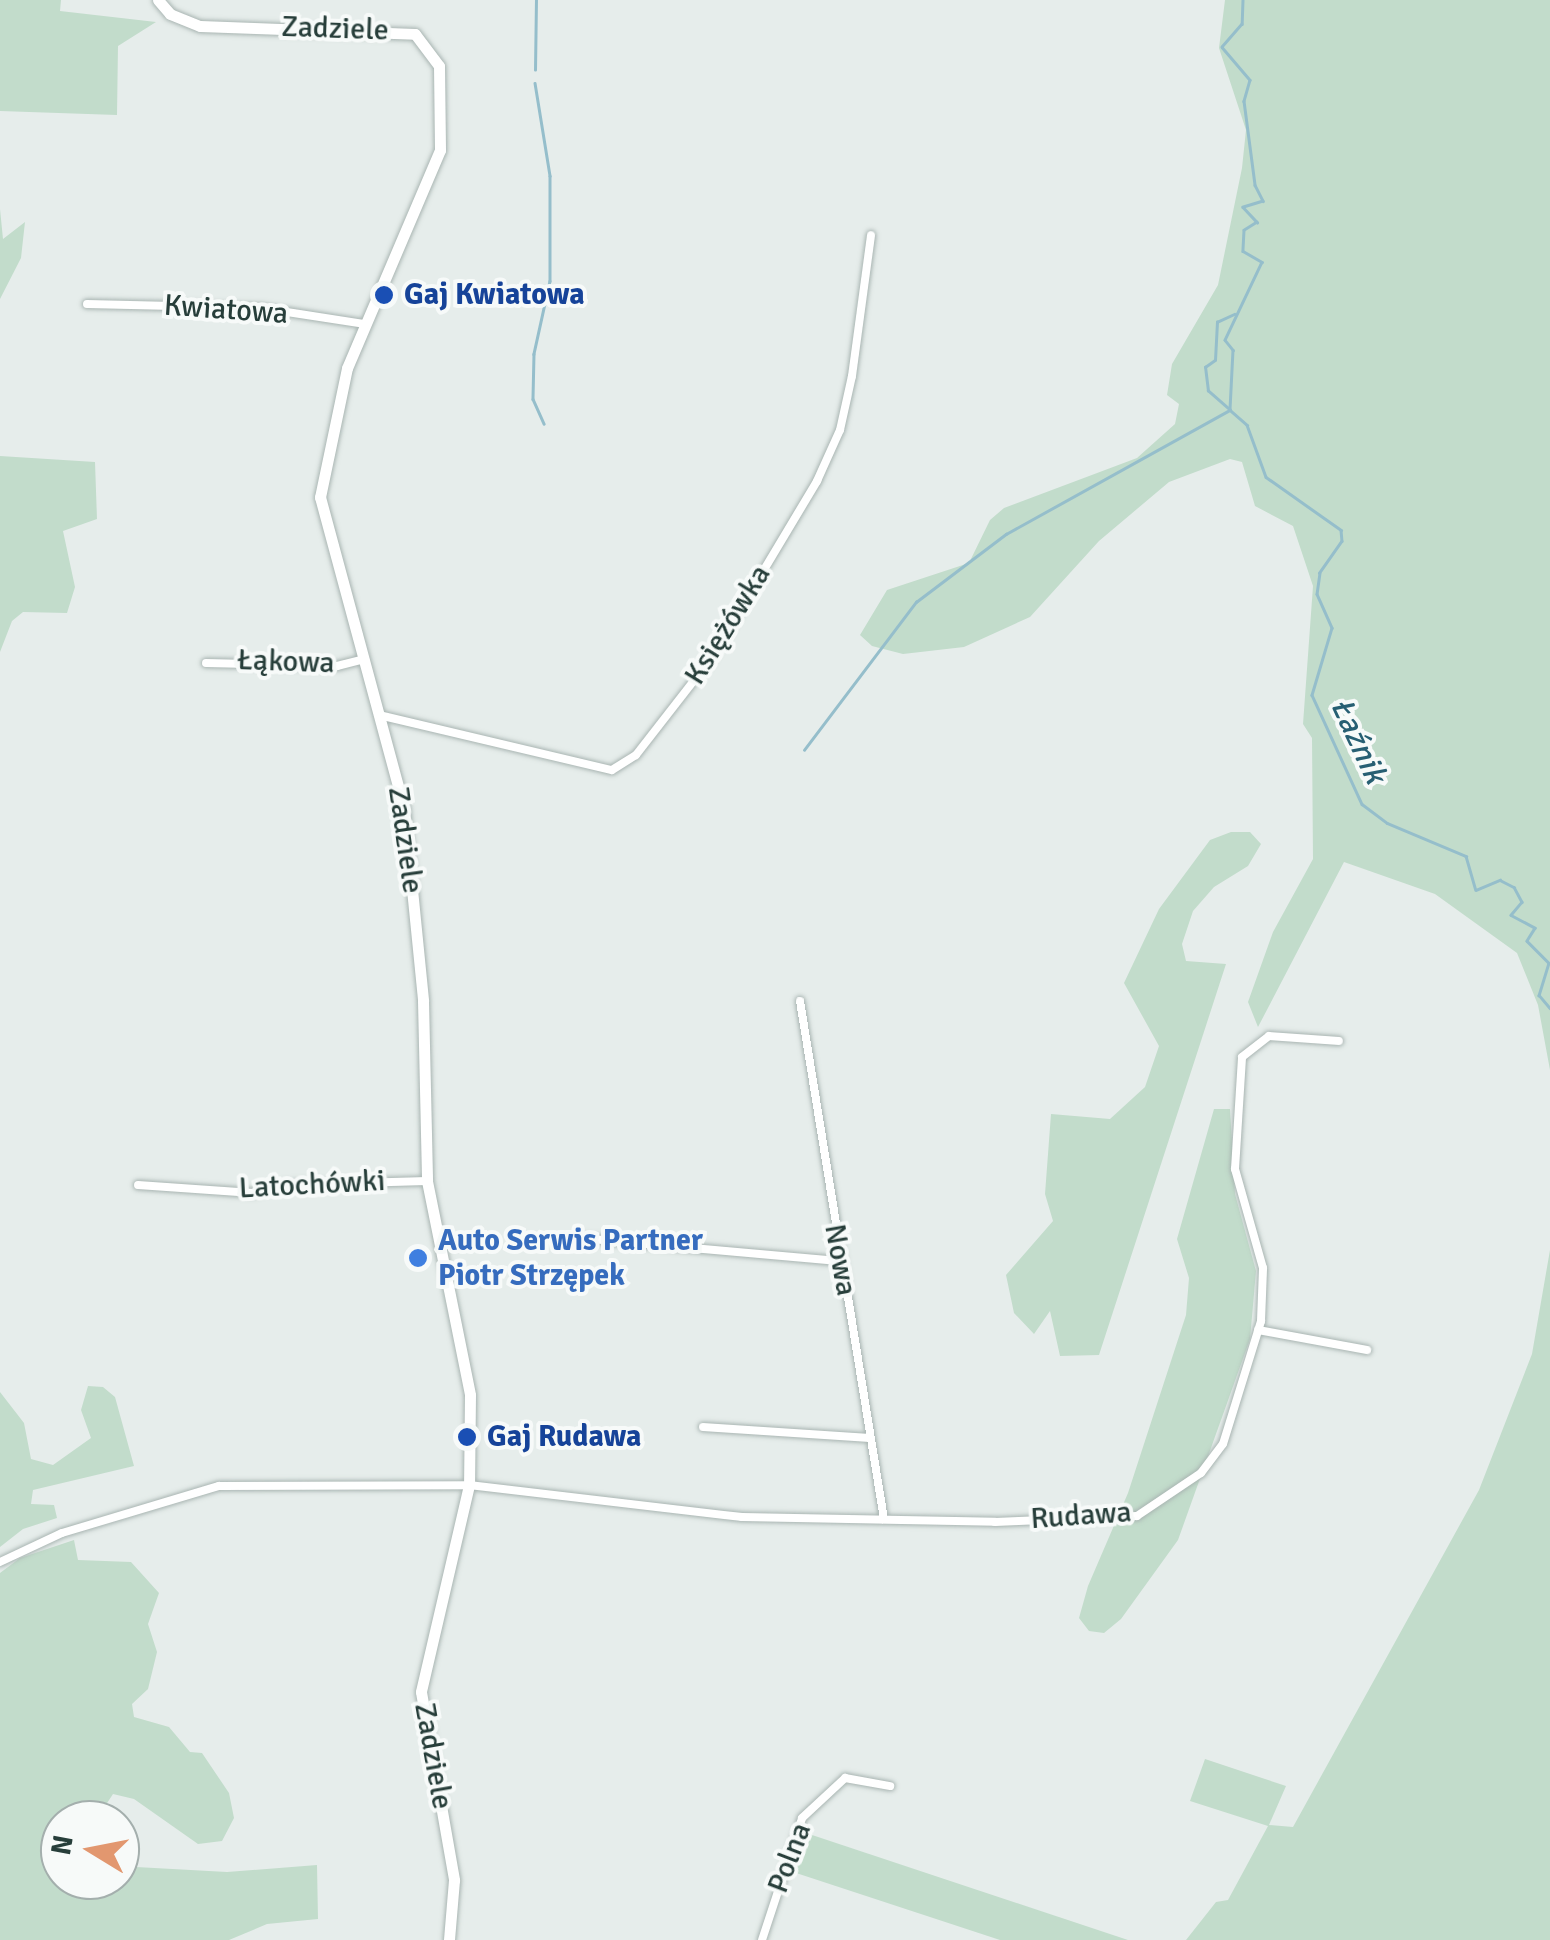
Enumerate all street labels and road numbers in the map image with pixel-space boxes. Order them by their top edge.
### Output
street label: Zadziele [281,9,389,49]
street label: Kwiatowa [163,288,289,332]
street label: Księżówka [677,558,779,692]
street label: Łąkowa [237,642,335,682]
street label: Zadziele [380,784,430,896]
street label: Latochówki [238,1163,386,1207]
street label: Nowa [816,1221,864,1299]
street label: Rudawa [1029,1495,1133,1537]
street label: Zadziele [406,1700,460,1812]
street label: Polna [760,1818,820,1898]

